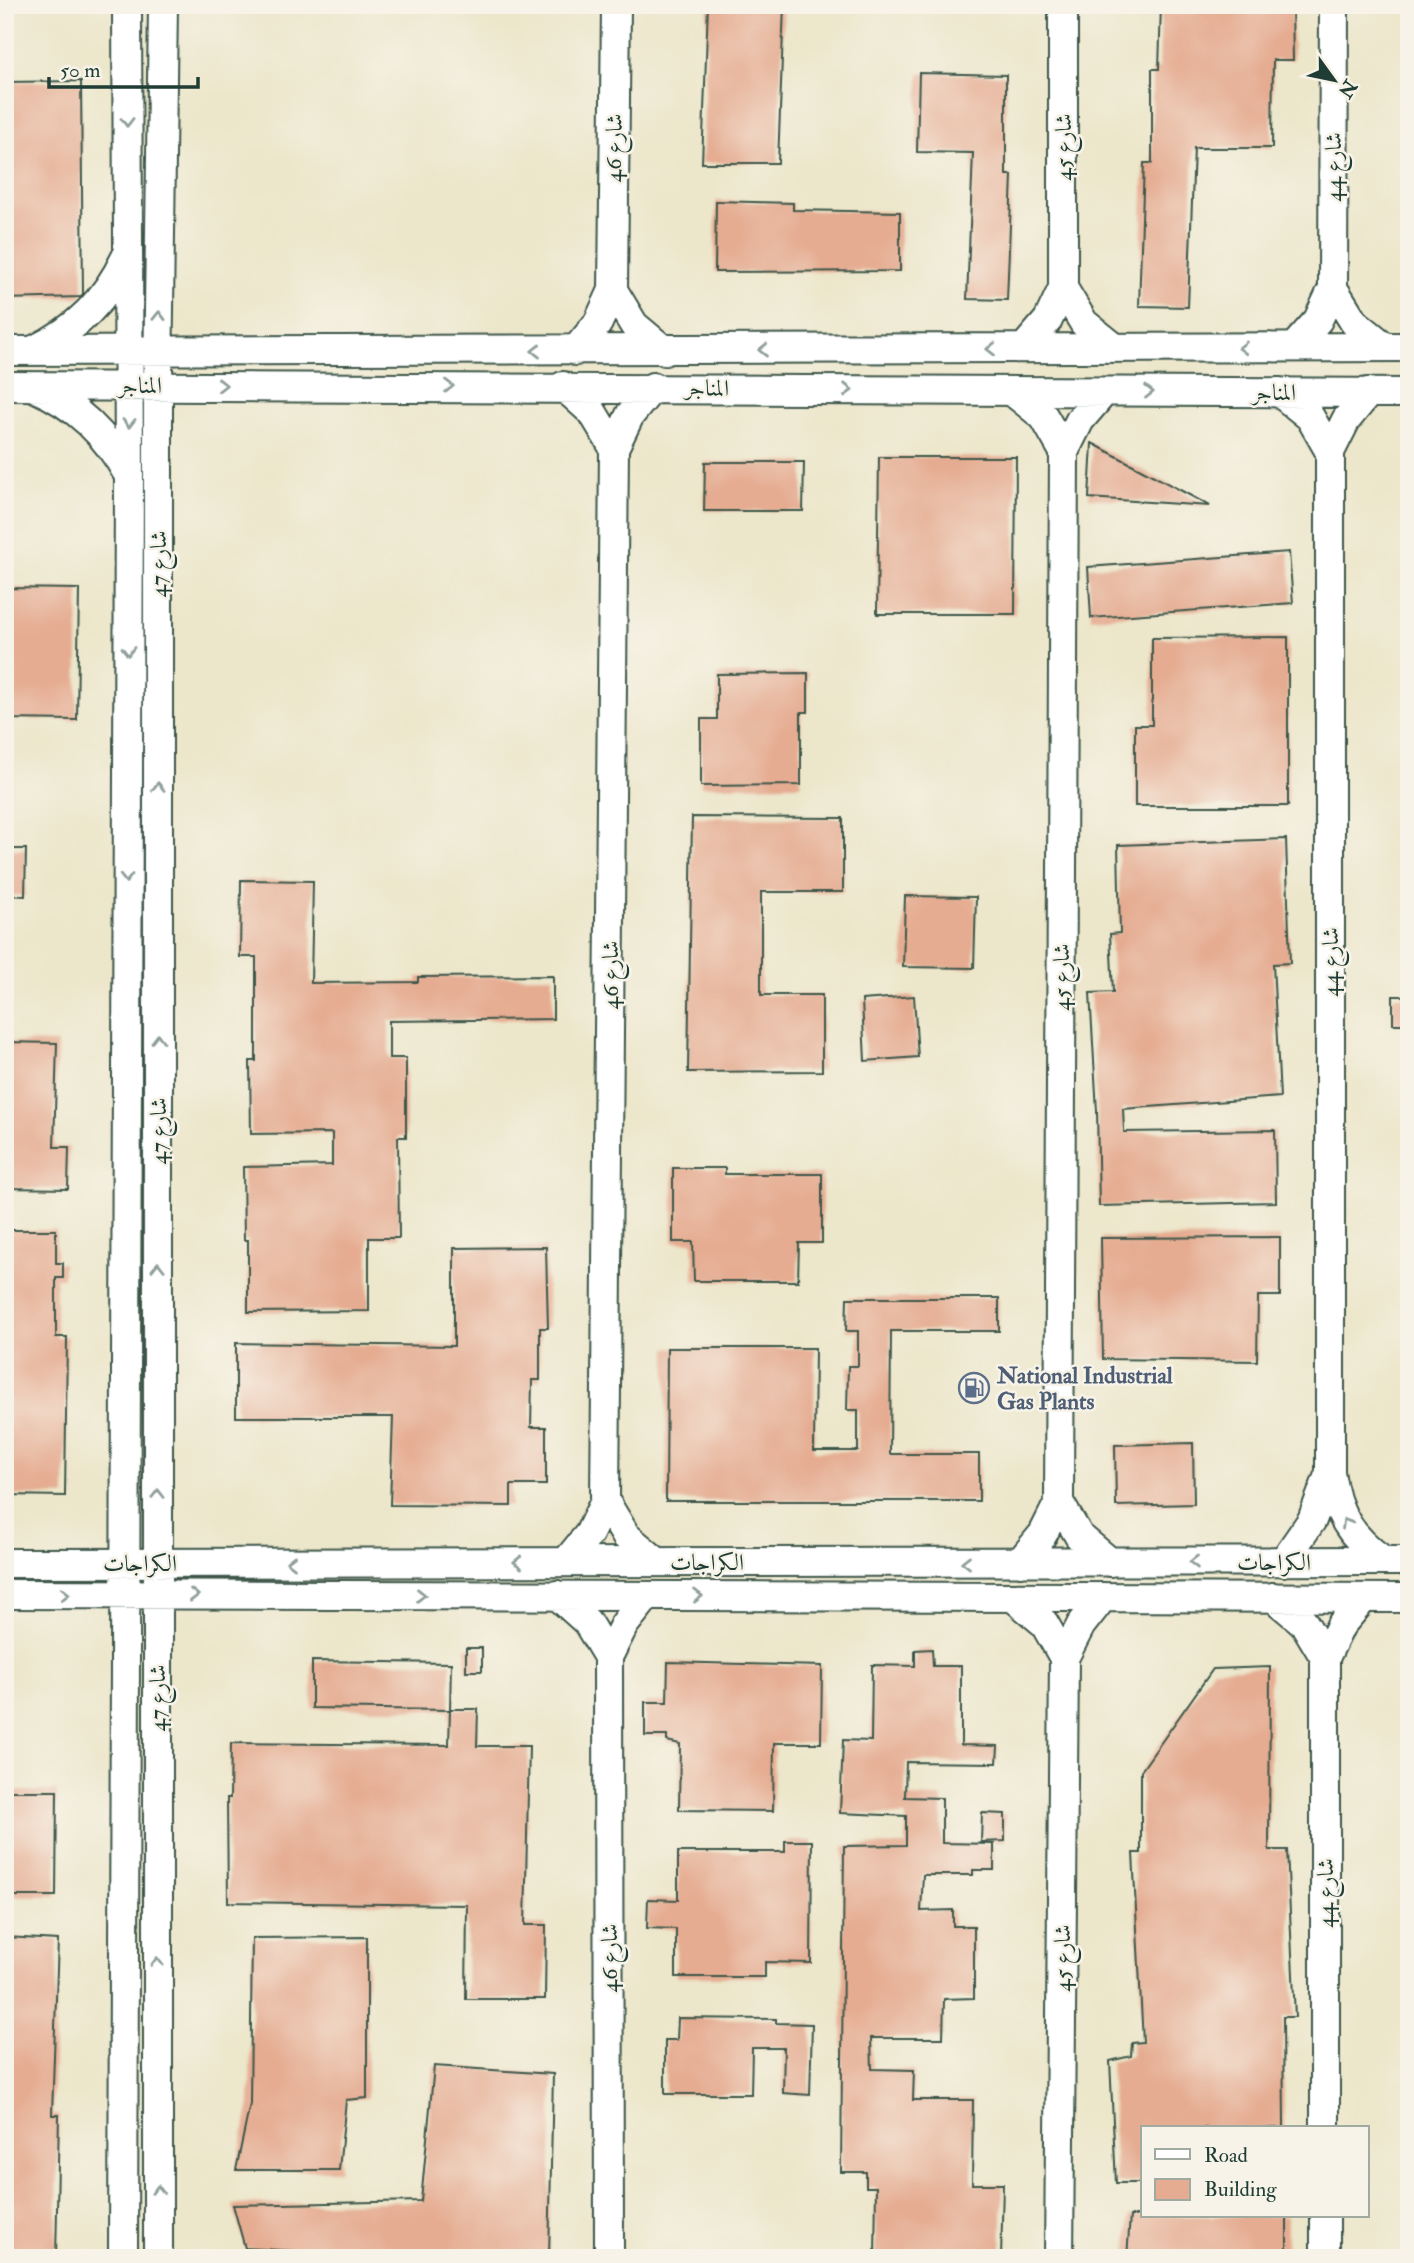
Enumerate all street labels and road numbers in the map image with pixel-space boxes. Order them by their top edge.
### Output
street label: شارع 46 [599,113,634,183]
street label: شارع 45 [1049,113,1083,181]
street label: شارع 44 [1319,132,1353,202]
street label: المناجر [116,371,162,400]
street label: المناجر [683,373,729,403]
street label: المناجر [1250,378,1296,407]
street label: شارع 47 [144,530,178,598]
street label: شارع 44 [1316,927,1350,997]
street label: شارع 46 [596,941,630,1009]
street label: شارع 45 [1047,943,1081,1011]
street label: شارع 47 [144,1097,178,1165]
street label: الكراجات [670,1548,744,1577]
street label: الكراجات [1237,1548,1311,1577]
street label: الكراجات [103,1549,177,1578]
street label: شارع 47 [143,1664,177,1732]
street label: شارع 44 [1311,1858,1345,1928]
street label: شارع 46 [595,1924,629,1992]
street label: شارع 45 [1048,1924,1082,1992]

